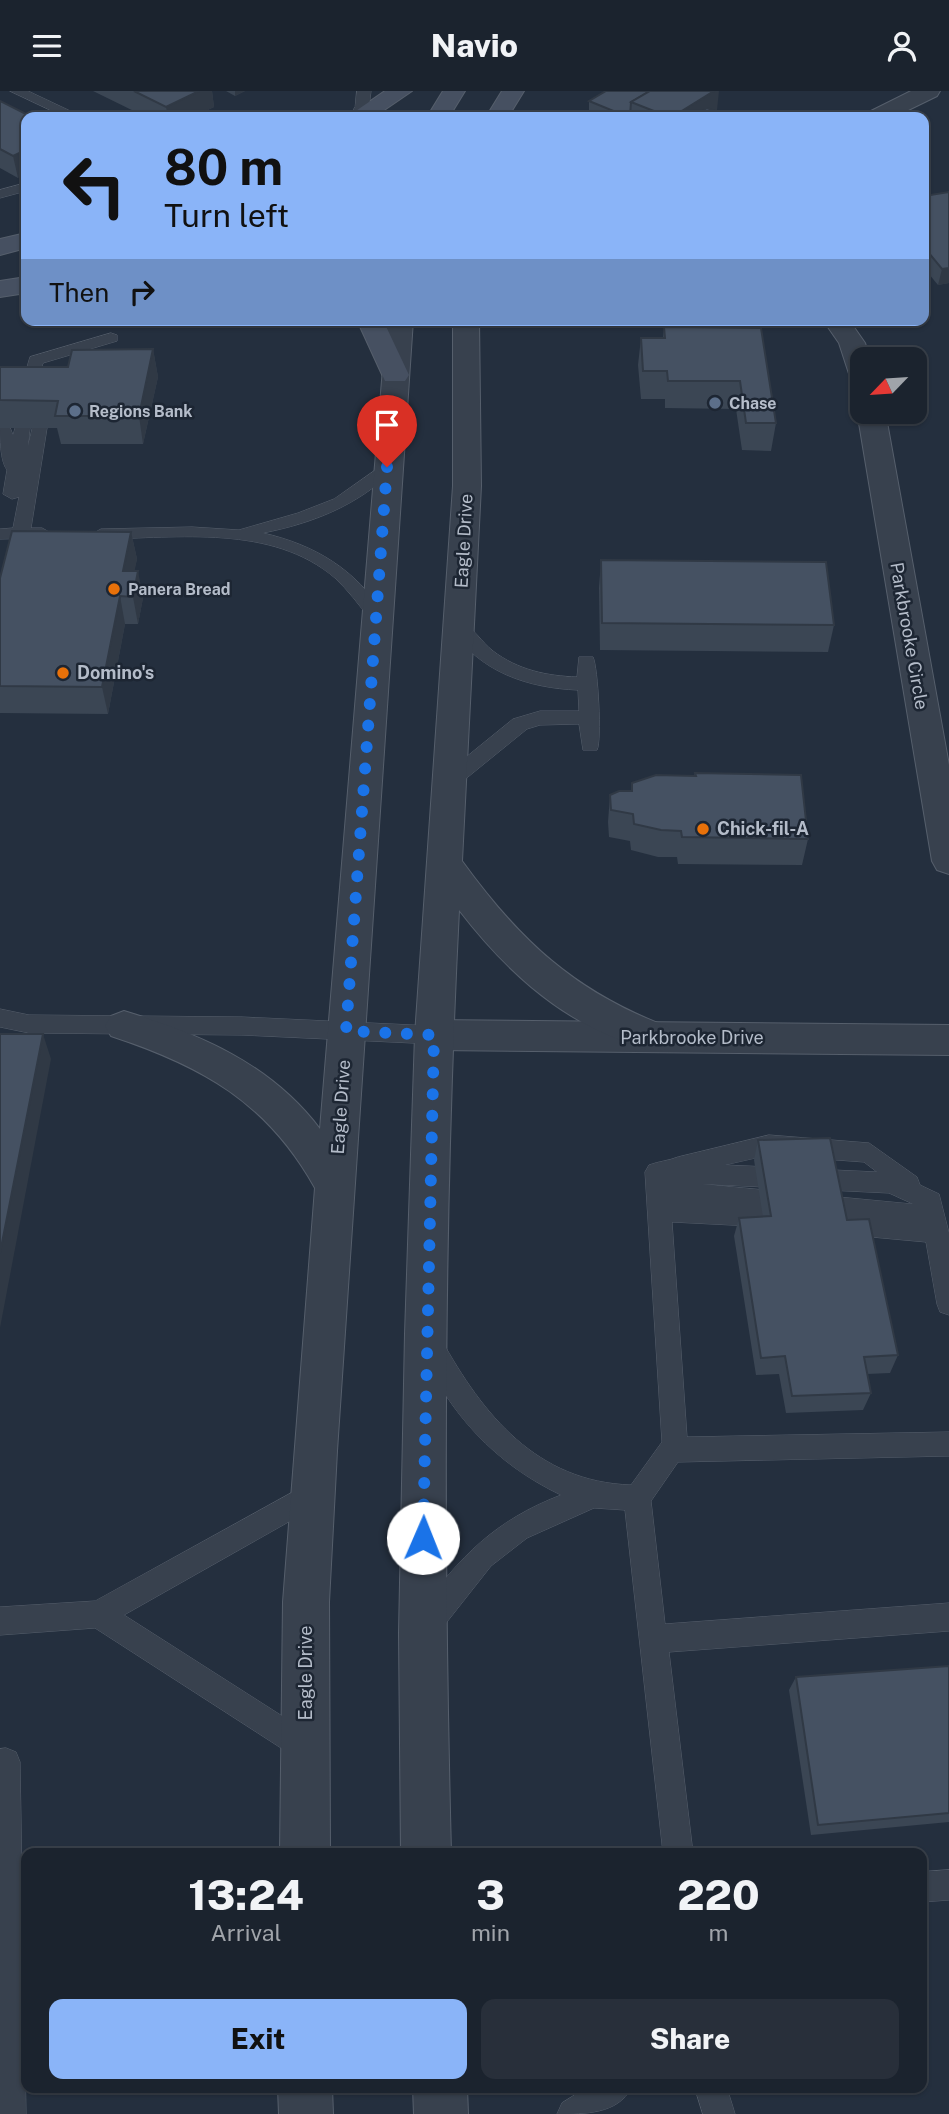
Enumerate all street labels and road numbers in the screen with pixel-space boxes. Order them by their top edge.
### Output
street label: Eagle Drive [451,493,476,589]
street label: Parkbrooke Circle [886,561,933,711]
street label: Parkbrooke Drive [620,1027,764,1048]
street label: Eagle Drive [327,1059,354,1155]
street label: Eagle Drive [295,1626,316,1720]

